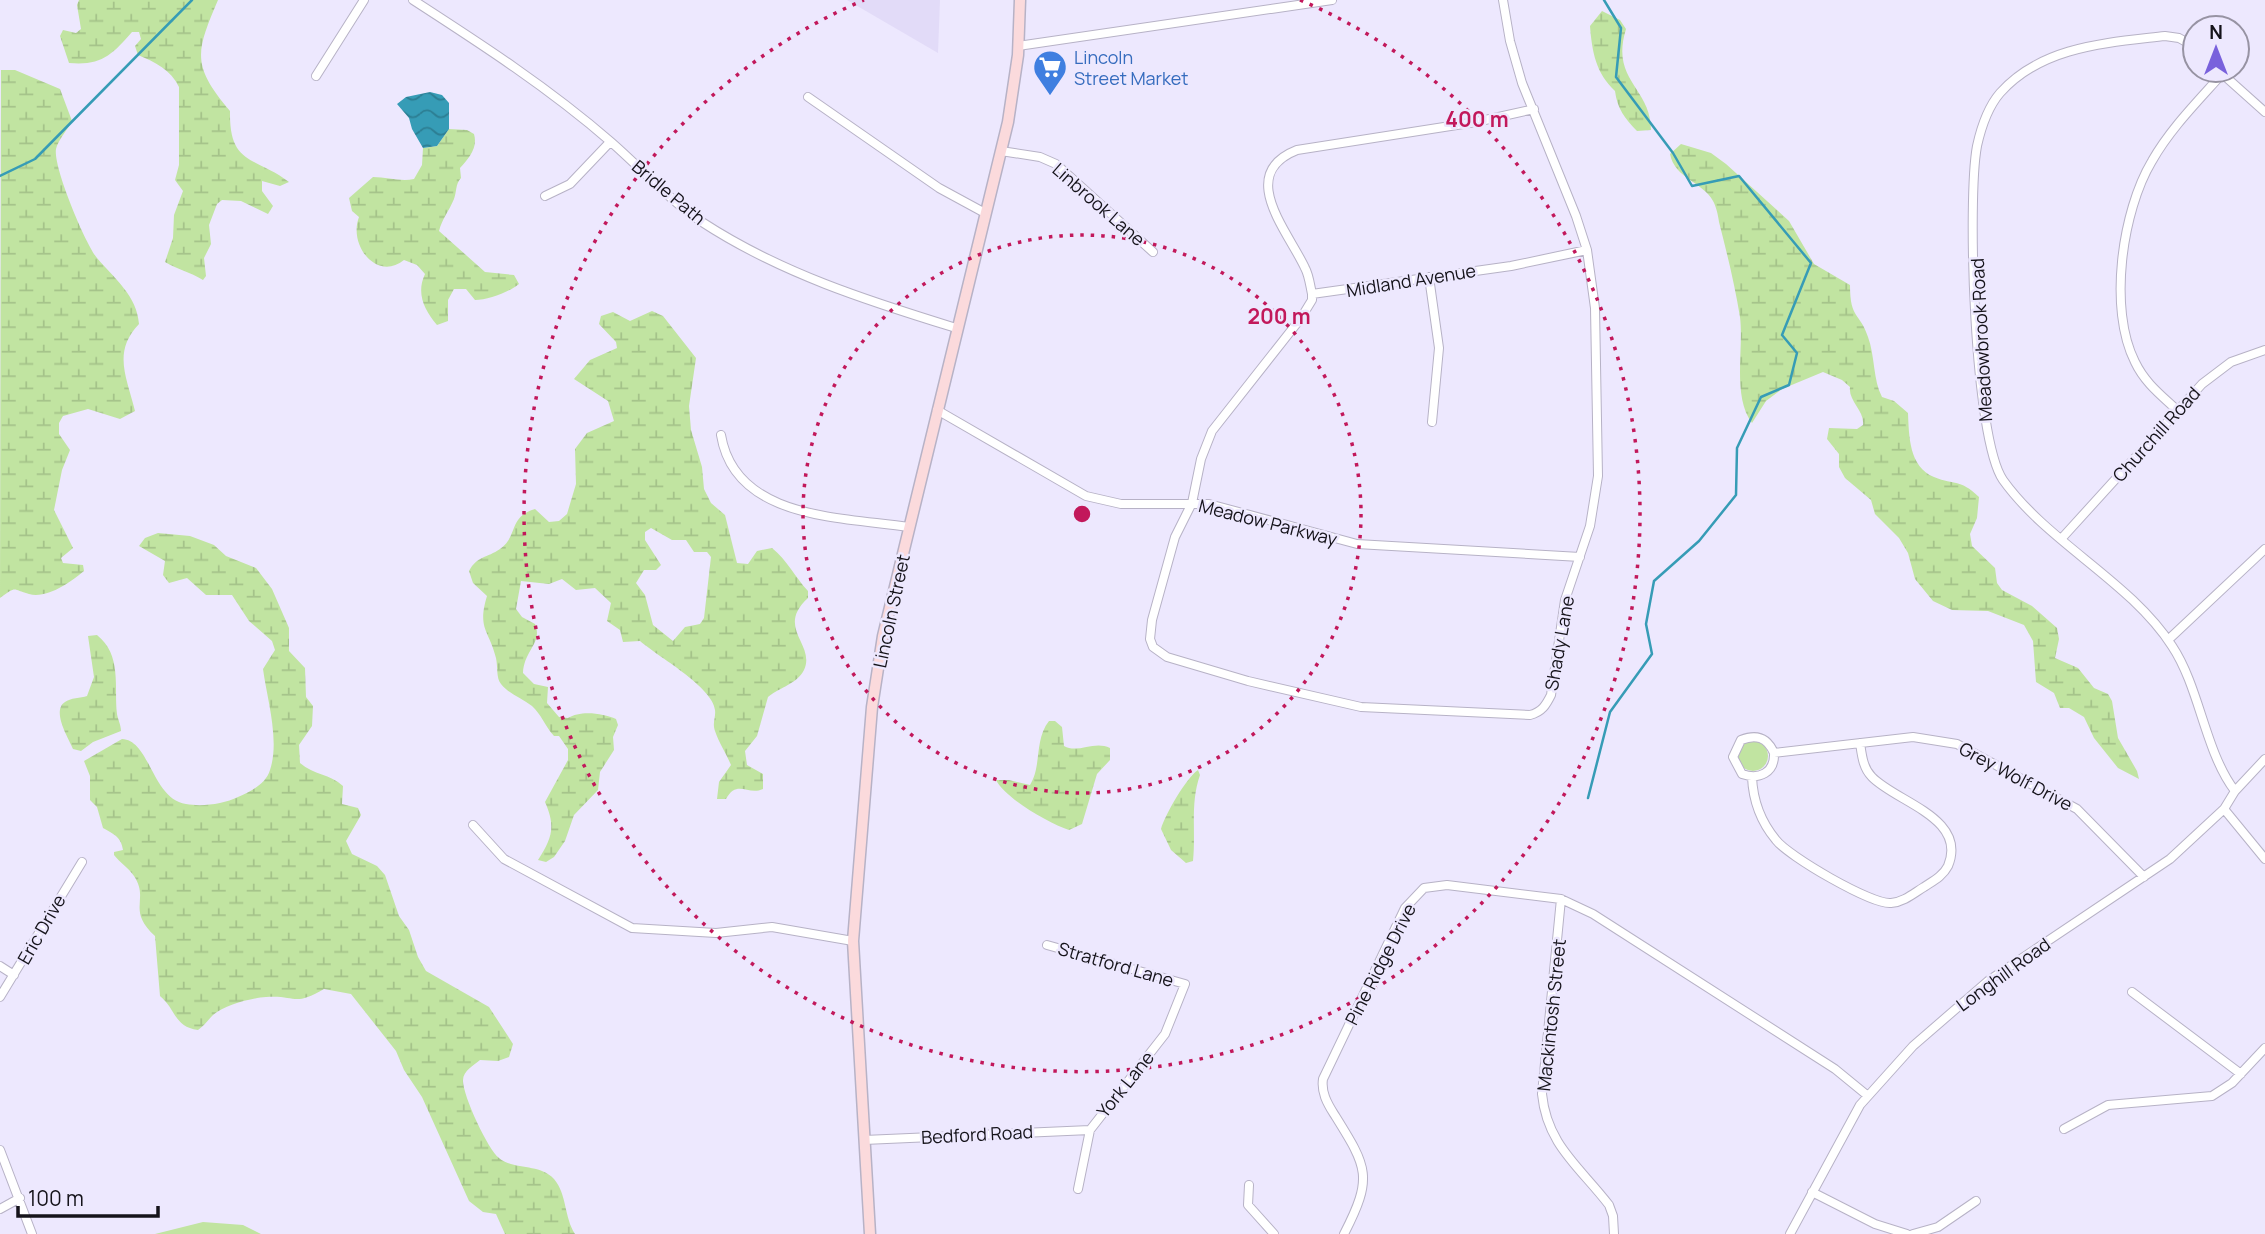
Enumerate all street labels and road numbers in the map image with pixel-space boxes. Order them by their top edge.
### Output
street label: Bridle Path [627,154,711,230]
street label: Linbrook Lane [1048,157,1150,251]
street label: Midland Avenue [1345,258,1477,302]
street label: Meadowbrook Road [1965,258,1997,422]
street label: Churchill Road [2107,381,2205,487]
street label: Meadow Parkway [1196,493,1340,551]
street label: Lincoln Street [867,552,915,670]
street label: Shady Lane [1539,594,1579,692]
street label: Grey Wolf Drive [1955,736,2077,816]
street label: Eric Drive [11,890,71,968]
street label: Pine Ridge Drive [1339,899,1421,1029]
street label: Longhill Road [1951,932,2055,1016]
street label: Stratford Lane [1055,936,1177,992]
street label: Mackintosh Street [1531,938,1571,1092]
street label: York Lane [1091,1046,1159,1122]
street label: Bedford Road [920,1119,1034,1149]

